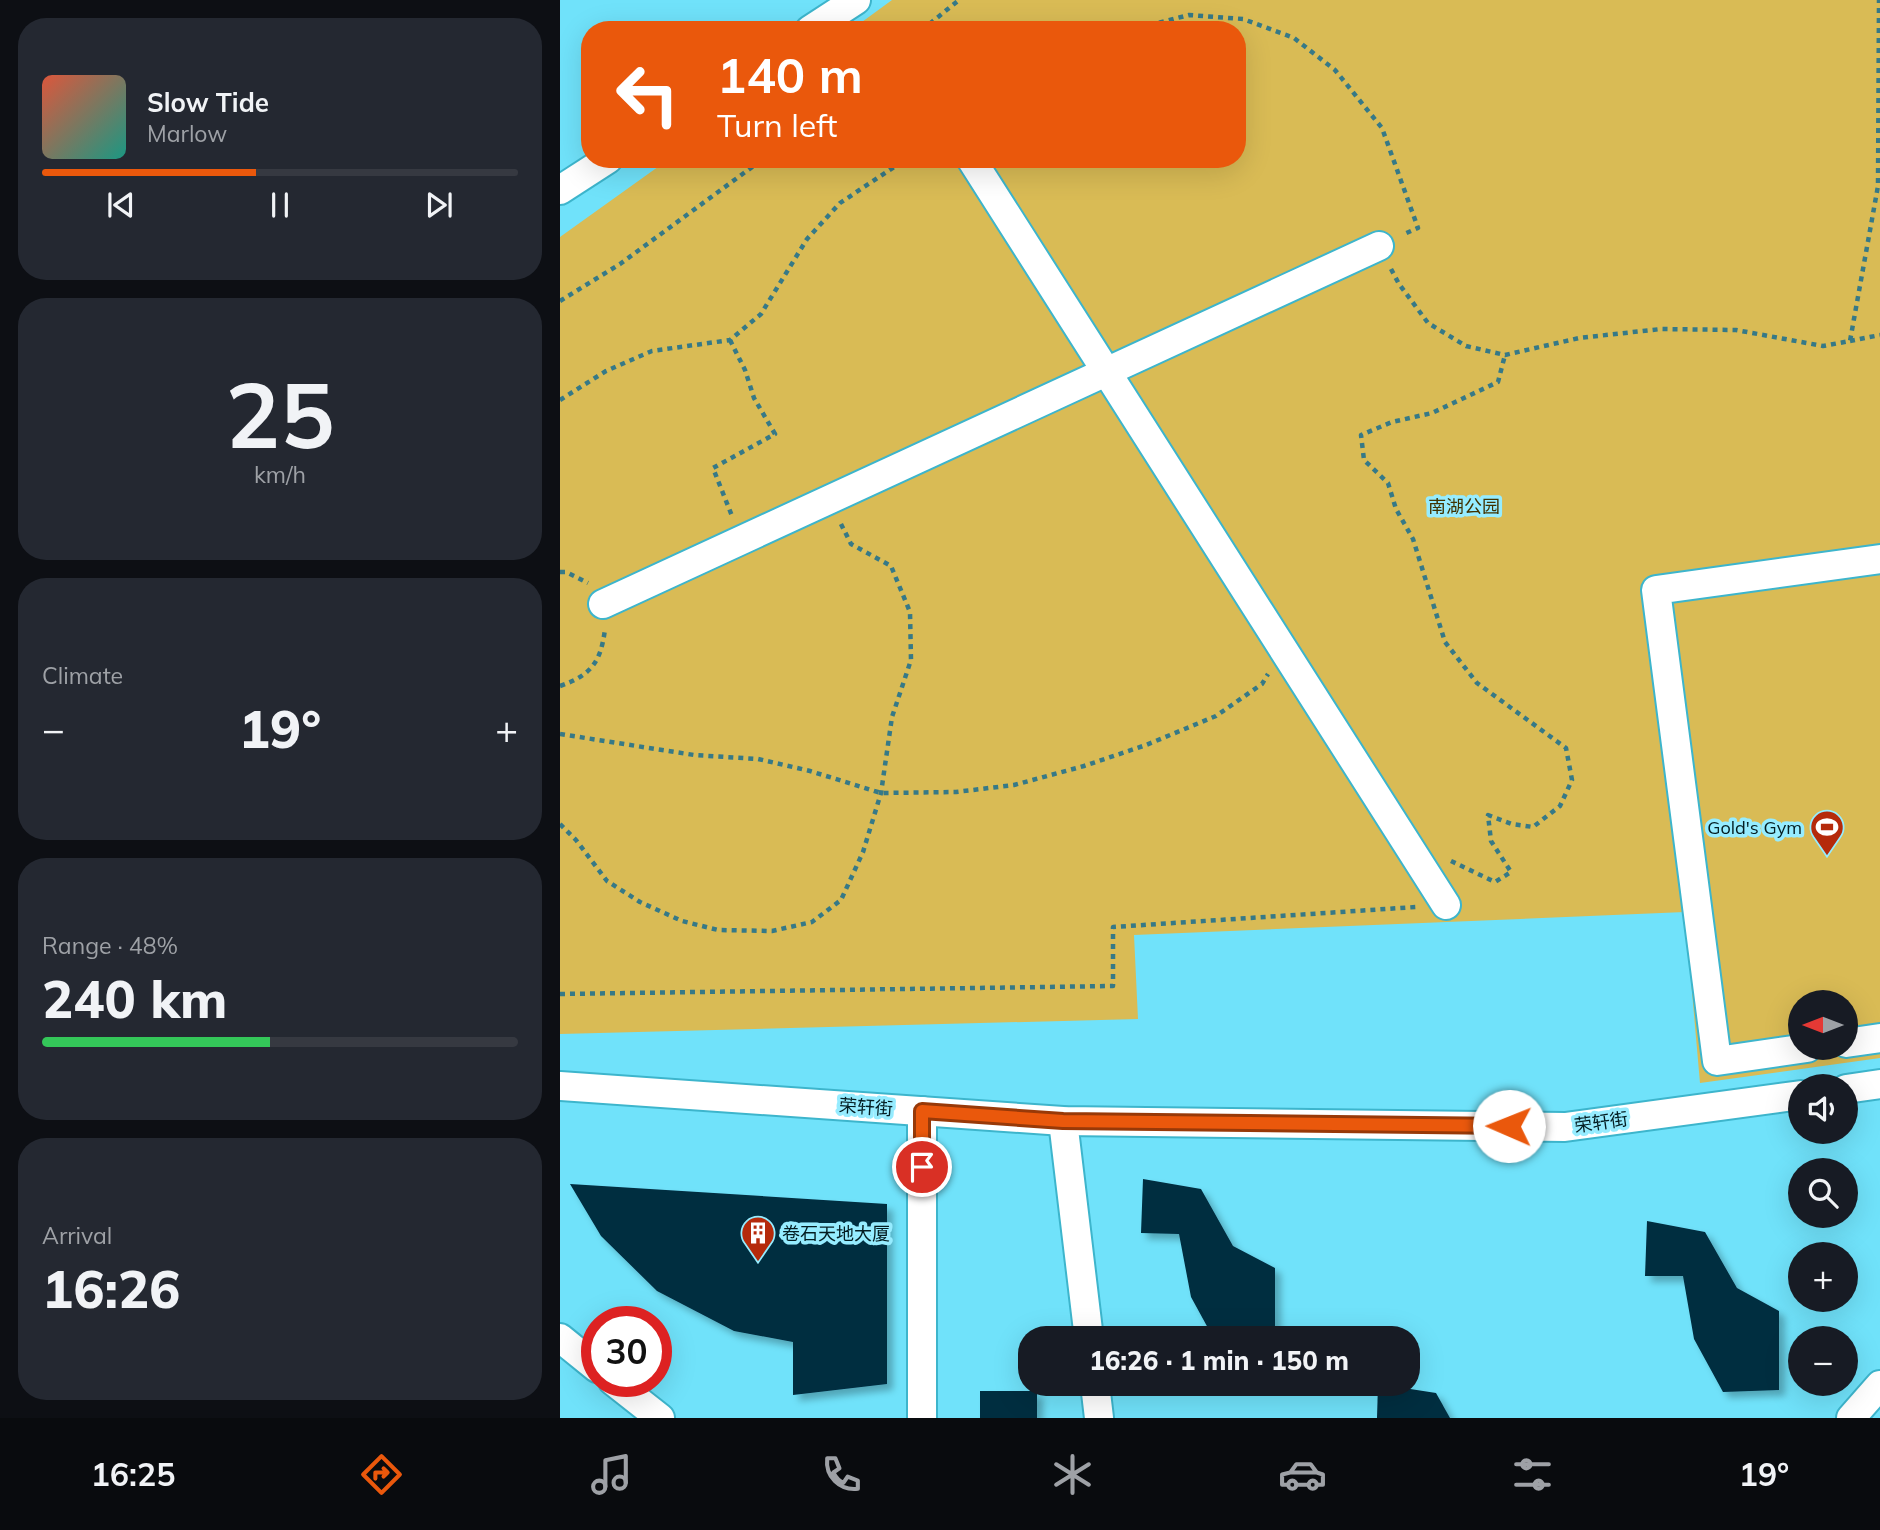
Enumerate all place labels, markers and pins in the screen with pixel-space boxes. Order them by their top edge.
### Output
sports icon: Gold's Gym [1808,808,1846,857]
place label: Gold's Gym [1707,816,1802,839]
pin [892,1137,952,1197]
building icon: 卷石天地大厦 [739,1214,777,1263]
place label: 卷石天地大厦 [782,1222,890,1245]

